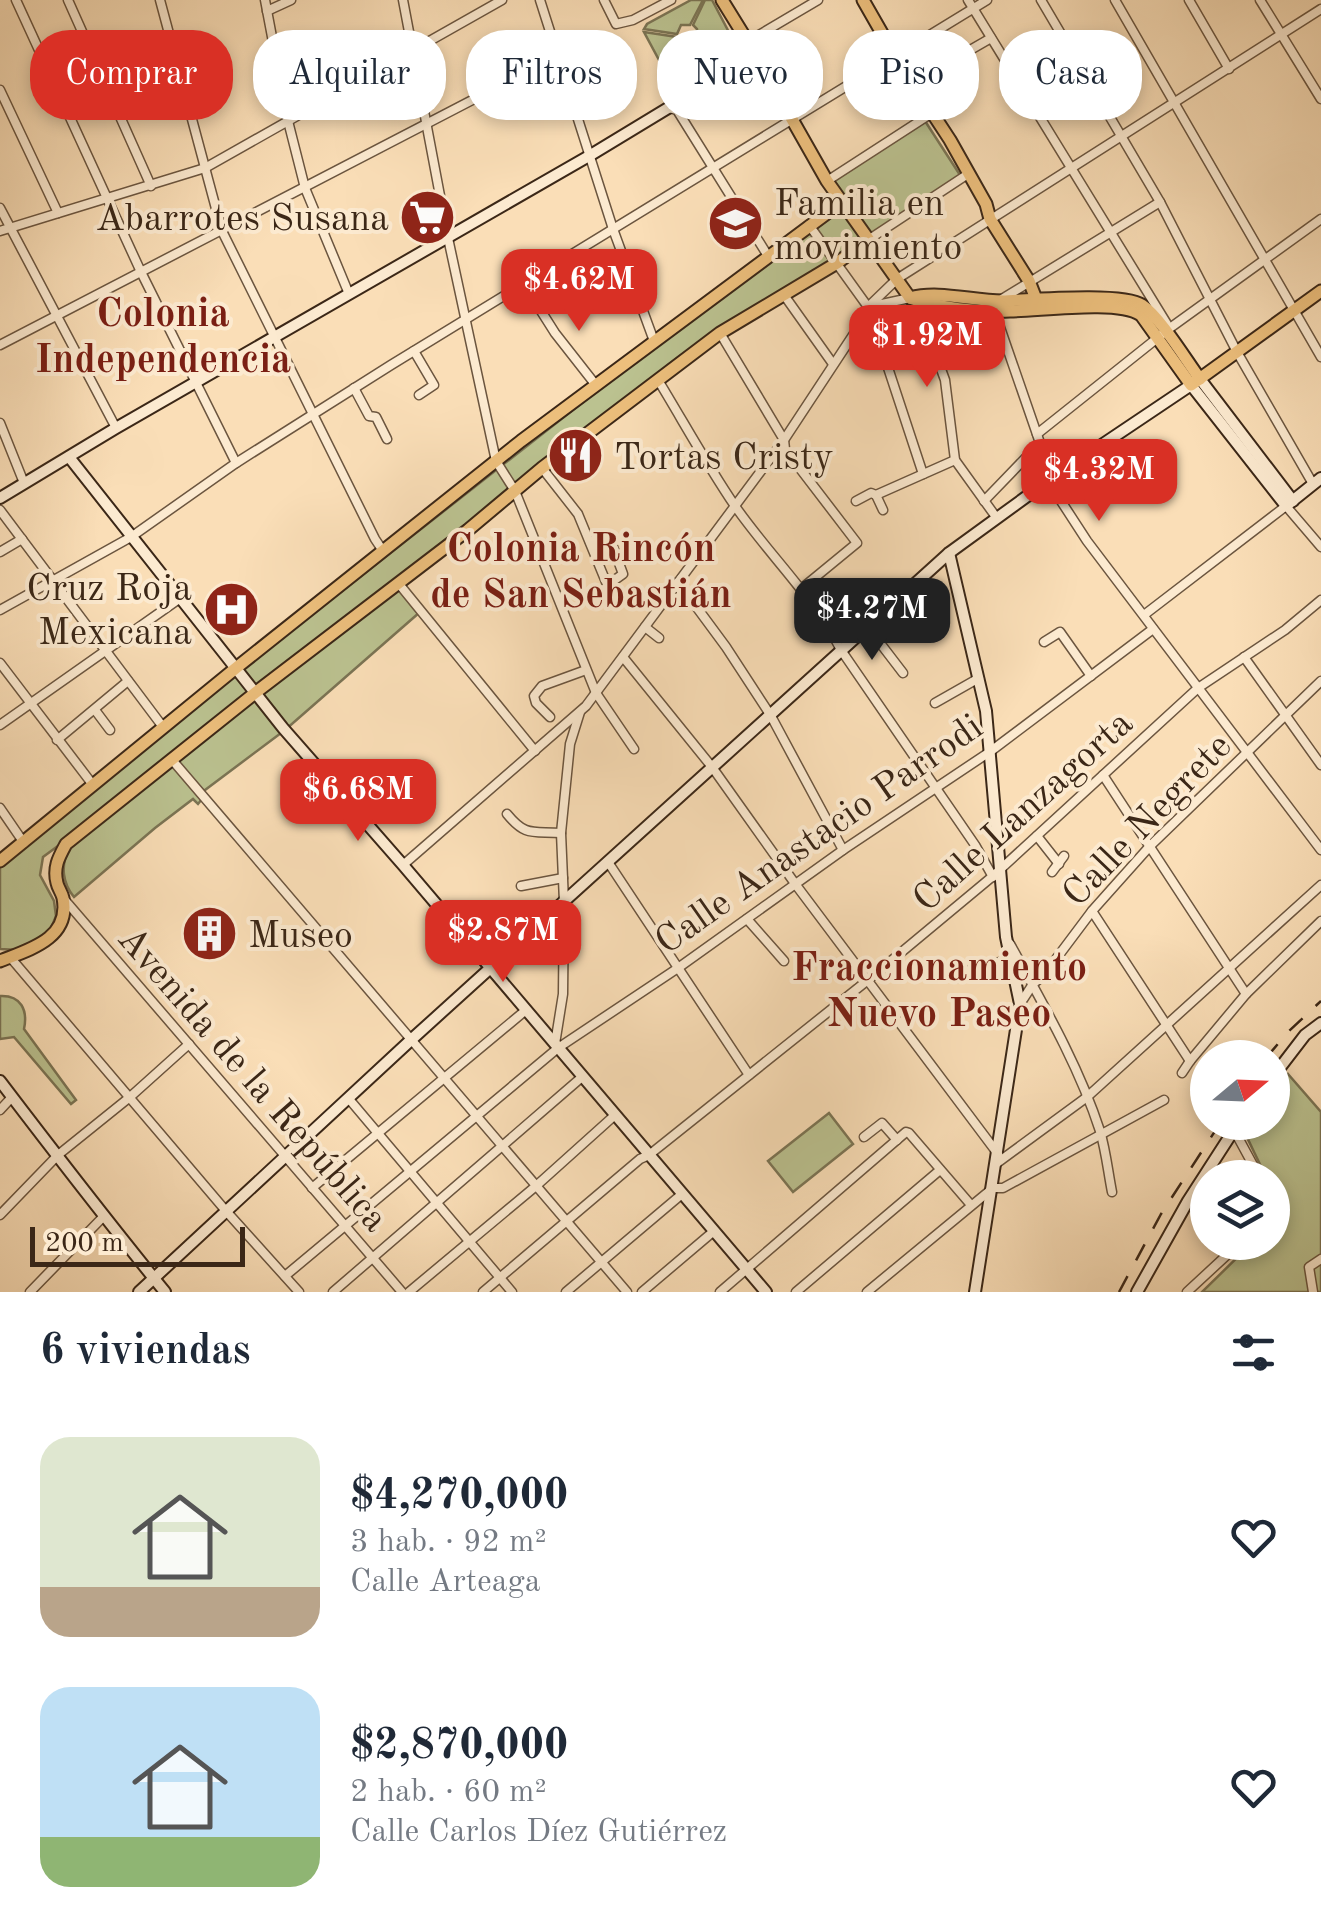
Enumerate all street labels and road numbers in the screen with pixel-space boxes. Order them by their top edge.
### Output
street label: Calle Lanzagorta [907,704,1141,920]
street label: Calle Anastacio Parrodi [649,708,990,963]
street label: Calle Negrete [1057,727,1240,915]
street label: Avenida de la República [109,920,394,1240]

